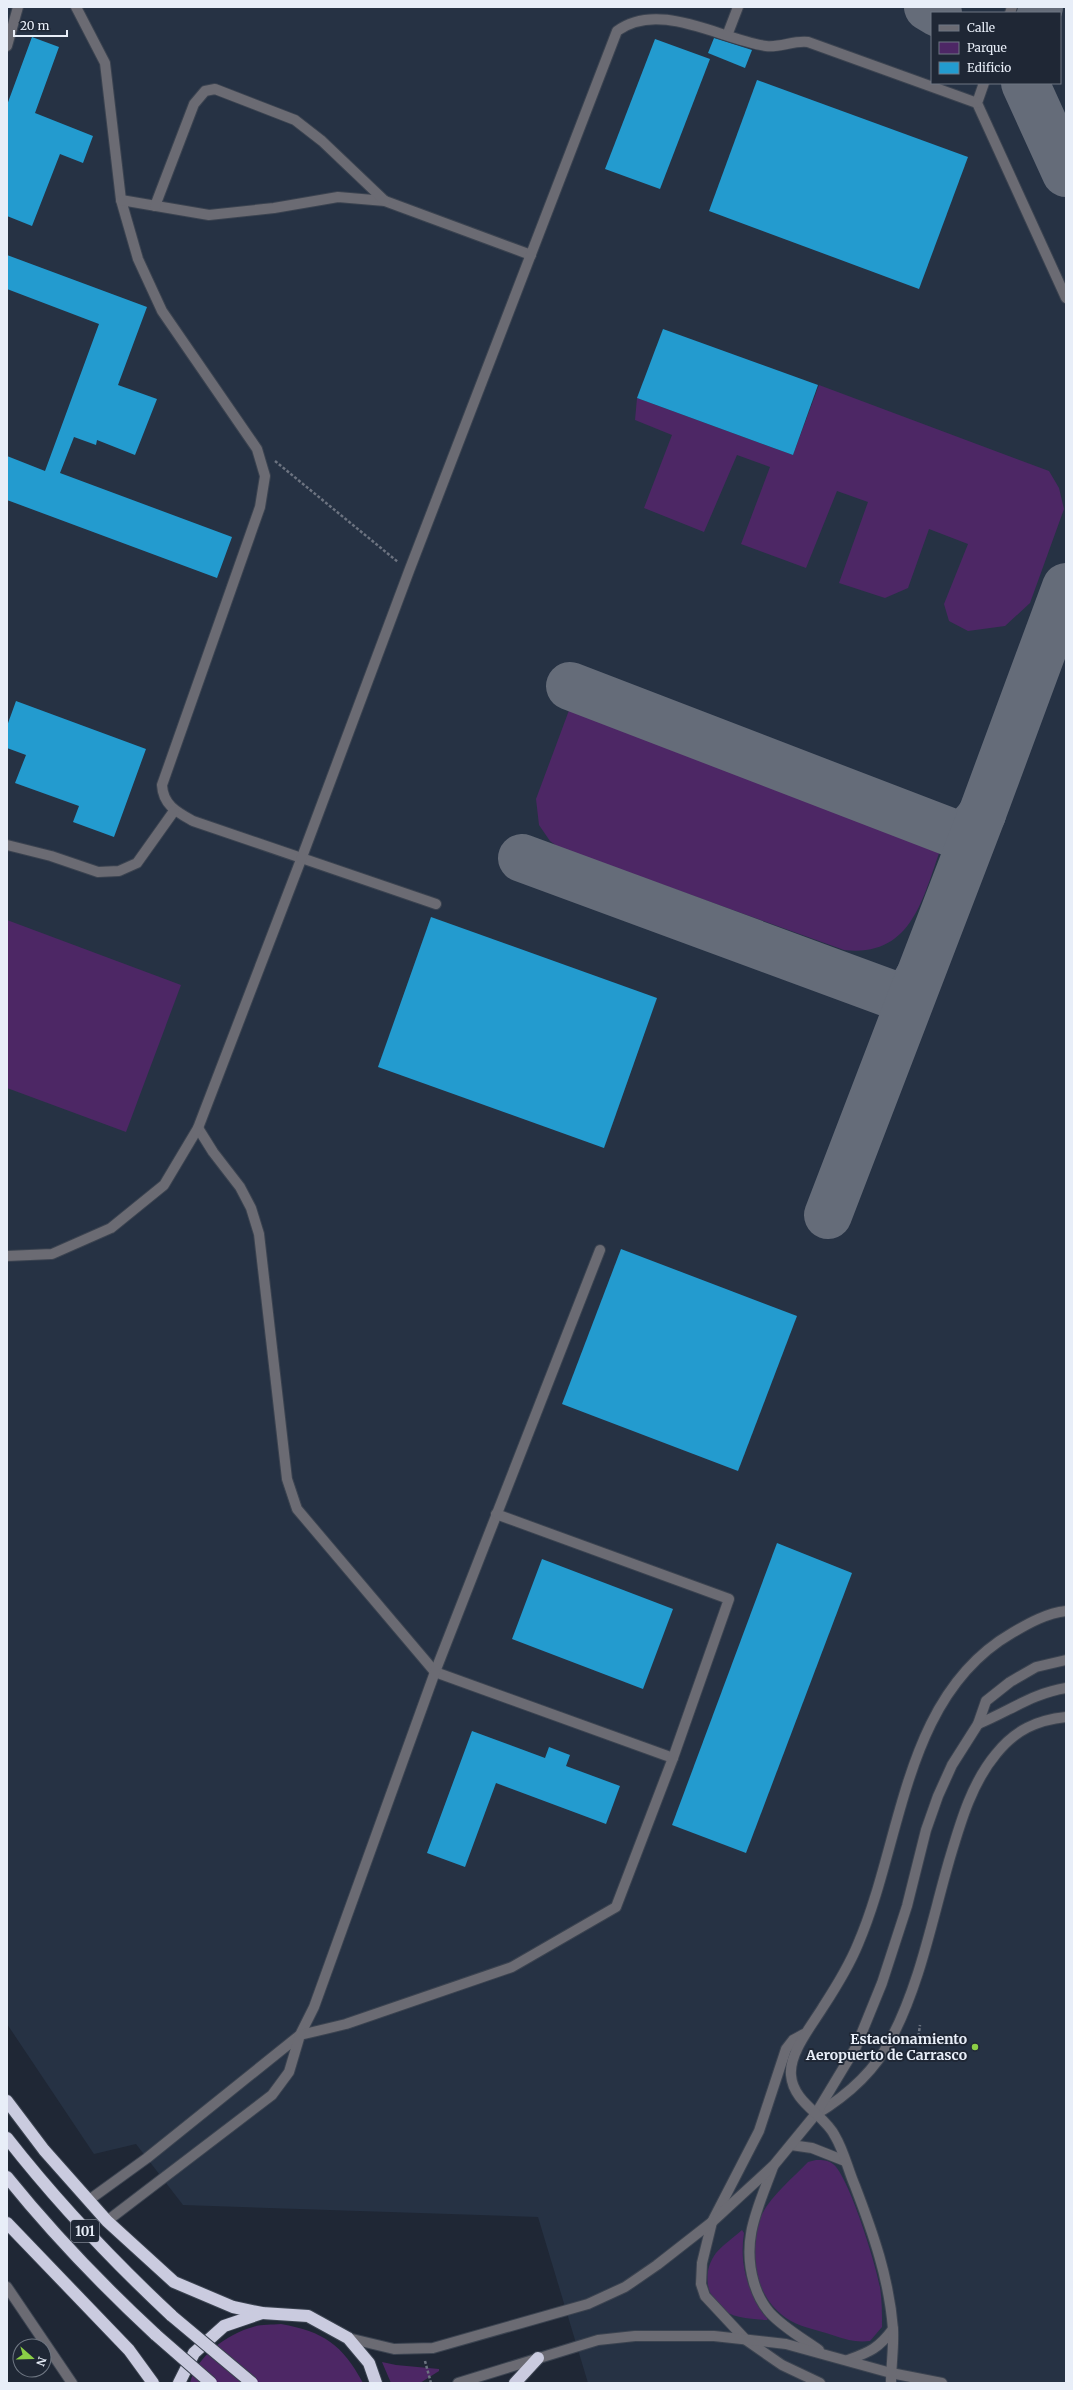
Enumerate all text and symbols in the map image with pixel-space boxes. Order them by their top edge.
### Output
scale bar [14,12,67,38]
legend [931,12,1061,84]
text: 20 m [20,18,49,33]
text: Calle [967,20,995,35]
text: Parque [967,40,1007,55]
text: Edificio [967,60,1011,75]
place label: Estacionamiento Aeropuerto de Carrasco [805,2030,967,2064]
marker: Estacionamiento Aeropuerto de Carrasco [970,2042,980,2052]
road number: 101 [71,2220,99,2242]
north arrow [12,2338,52,2378]
text: N [33,2355,49,2368]

